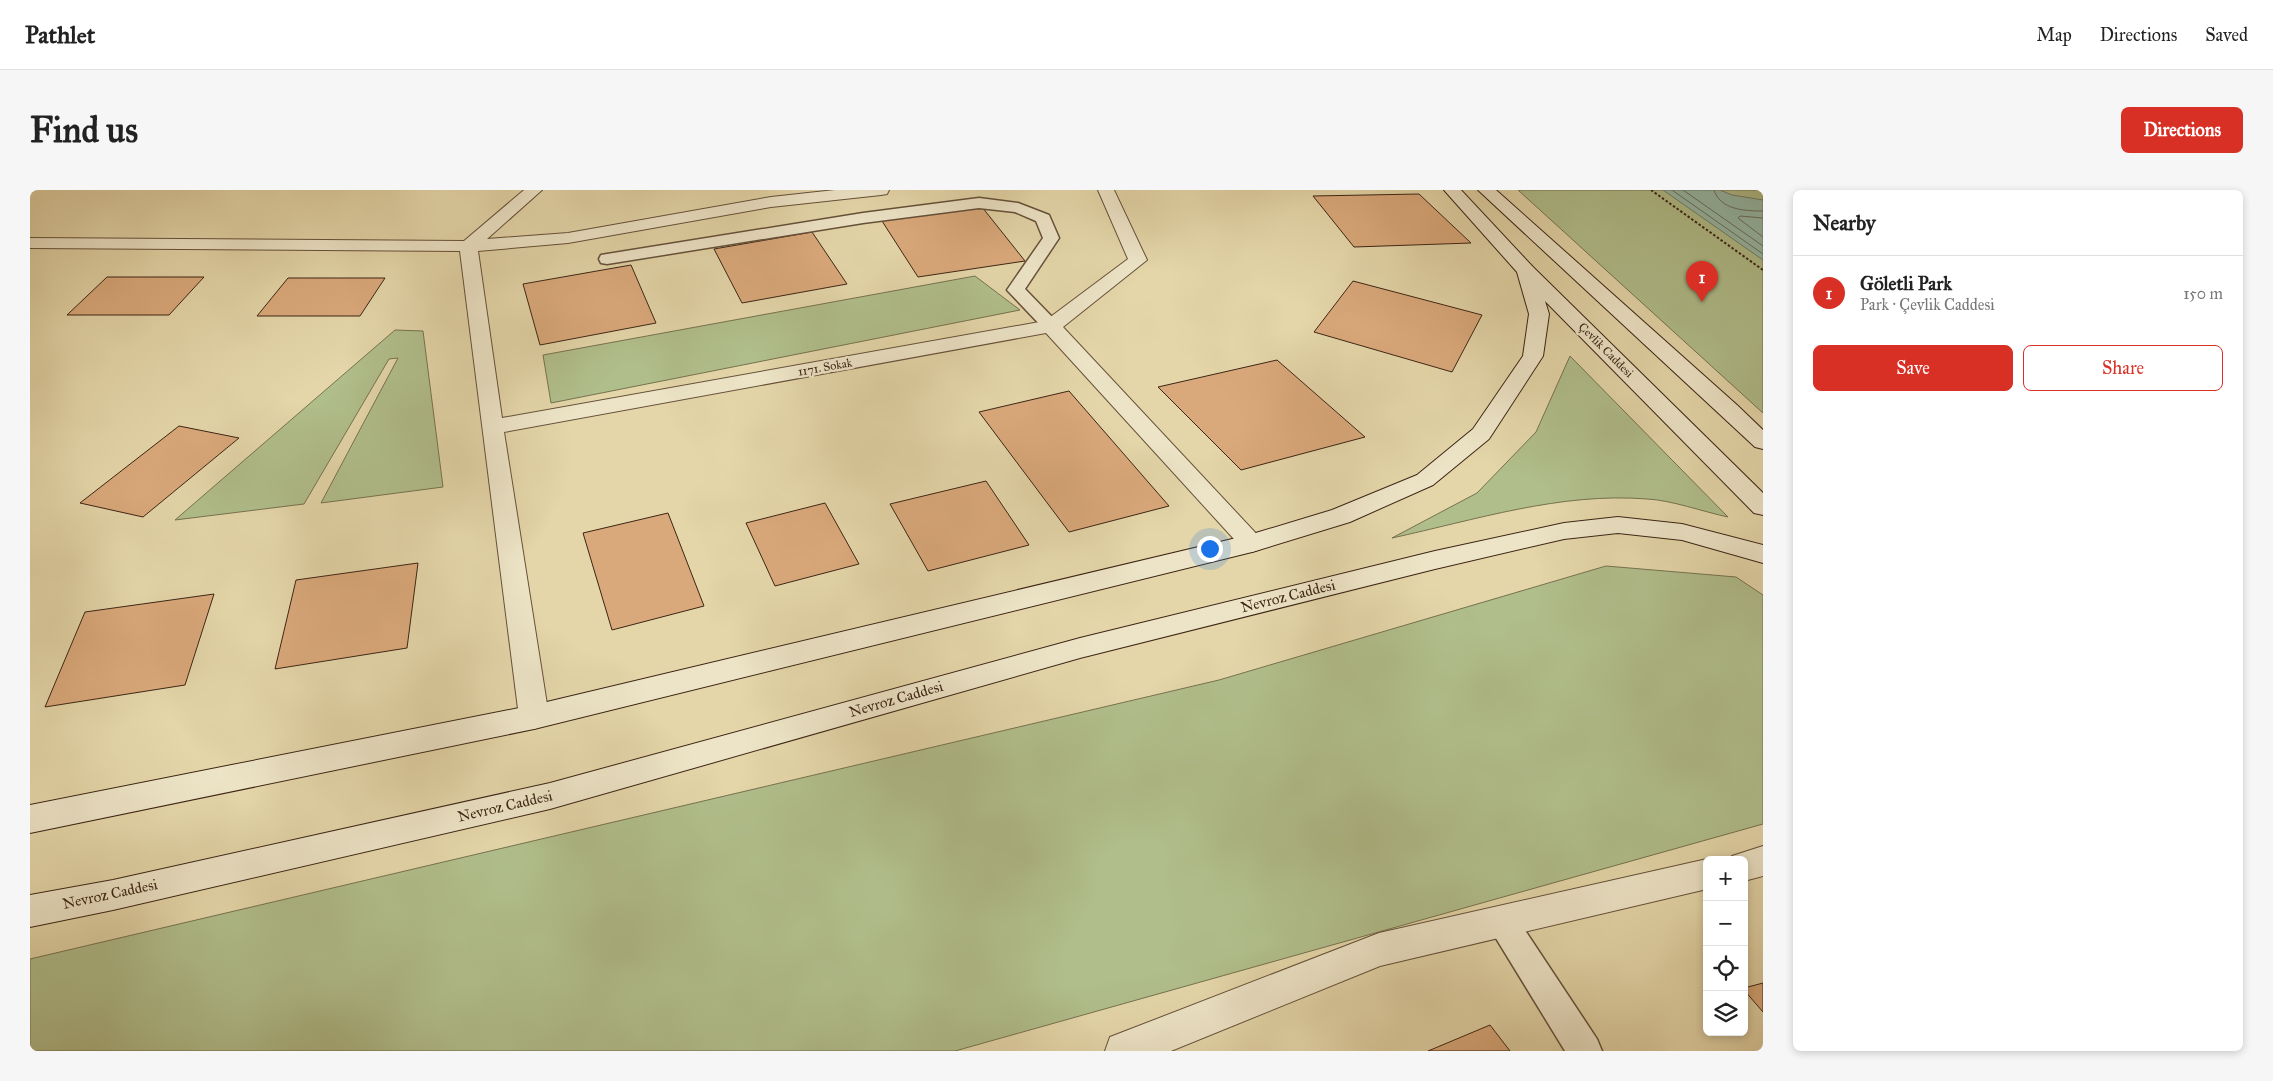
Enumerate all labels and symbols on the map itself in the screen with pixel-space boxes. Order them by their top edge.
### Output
pin: 1 [1686,261,1718,302]
street label: Çevlik Caddesi [1576,320,1637,381]
street label: 1171. Sokak [797,355,854,379]
your location [1197,536,1223,562]
street label: Nevroz Caddesi [1239,576,1337,616]
street label: Nevroz Caddesi [847,677,945,721]
street label: Nevroz Caddesi [456,786,554,826]
street label: Nevroz Caddesi [61,875,159,913]

